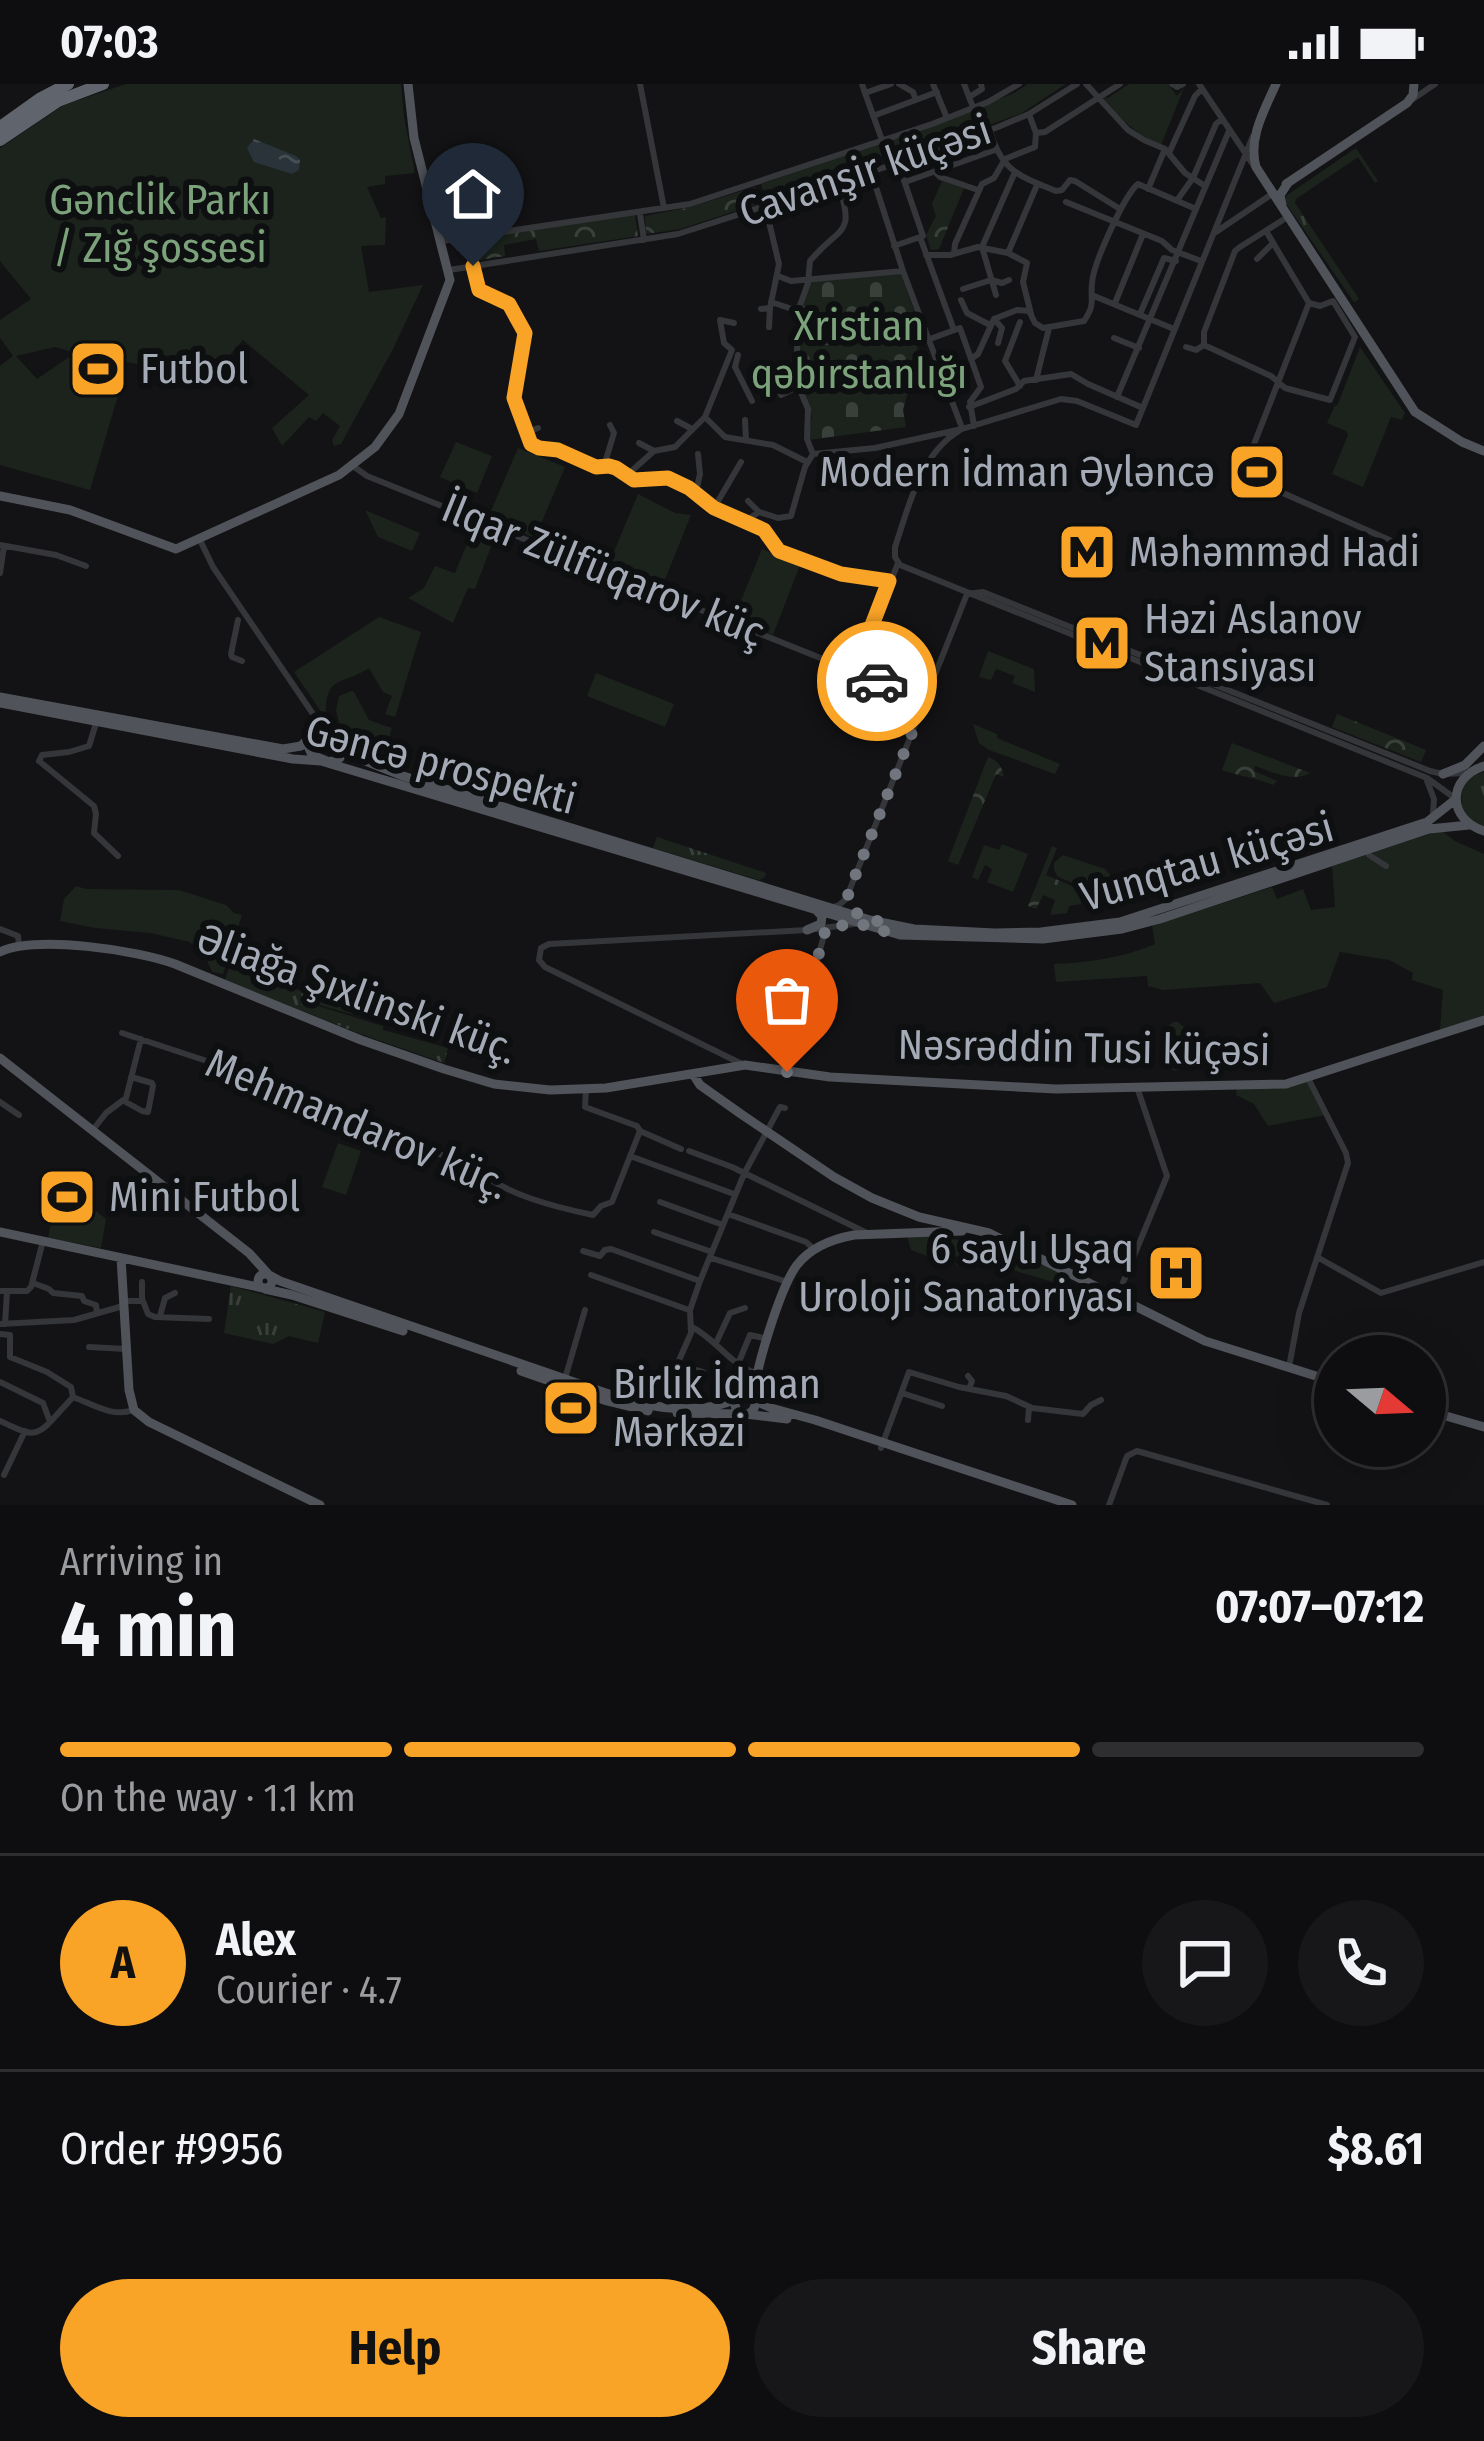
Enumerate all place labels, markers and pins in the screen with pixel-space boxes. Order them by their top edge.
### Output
pin [422,143,524,266]
sports icon: Futbol [67,338,129,400]
place label: Futbol [140,344,248,394]
sports icon: Modern İdman Əyləncə [1226,441,1288,503]
place label: Modern İdman Əyləncə [819,447,1215,497]
metro station icon: Məhəmməd Hadi [1056,521,1118,583]
place label: Məhəmməd Hadi [1129,527,1420,577]
place label: Həzi Aslanov Stansiyası [1144,594,1362,692]
metro station icon: Həzi Aslanov Stansiyası [1071,612,1133,674]
pin [736,949,838,1072]
sports icon: Mini Futbol [36,1166,98,1228]
place label: Mini Futbol [109,1172,300,1222]
place label: 6 saylı Uşaq Uroloji Sanatoriyası [798,1224,1134,1322]
hospital icon: 6 saylı Uşaq Uroloji Sanatoriyası [1145,1242,1207,1304]
place label: Birlik İdman Mərkəzi [613,1359,821,1457]
sports icon: Birlik İdman Mərkəzi [540,1377,602,1439]

